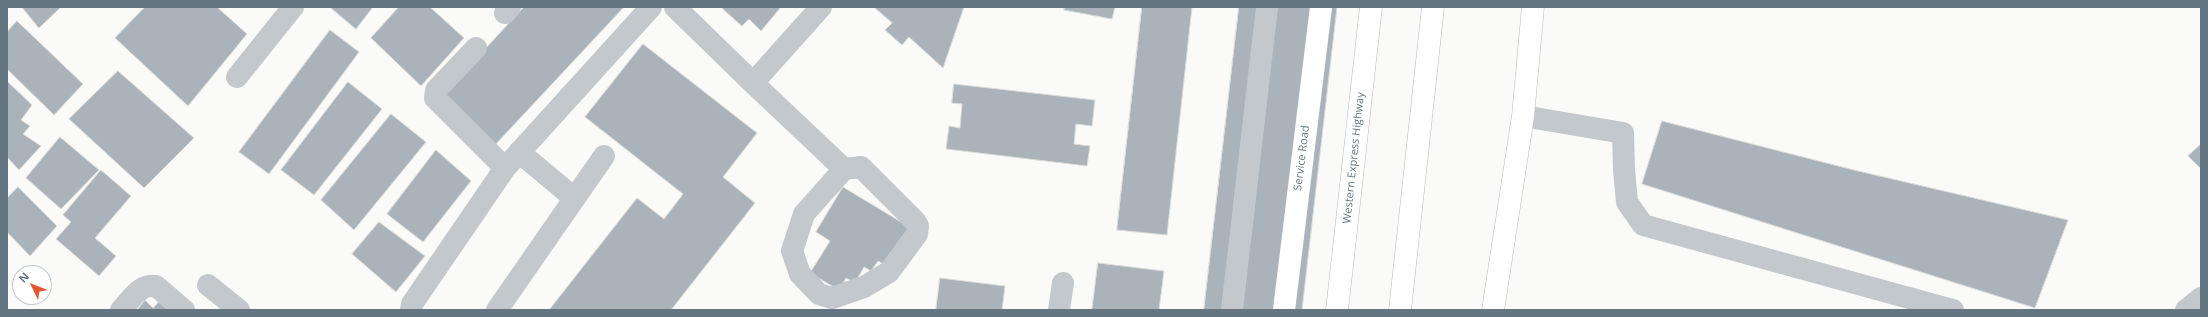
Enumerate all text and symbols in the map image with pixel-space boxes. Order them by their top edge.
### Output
street label: Western Express Highway [1341,92,1367,224]
street label: Service Road [1291,125,1313,191]
north arrow [12,265,52,305]
text: N [15,269,32,286]

